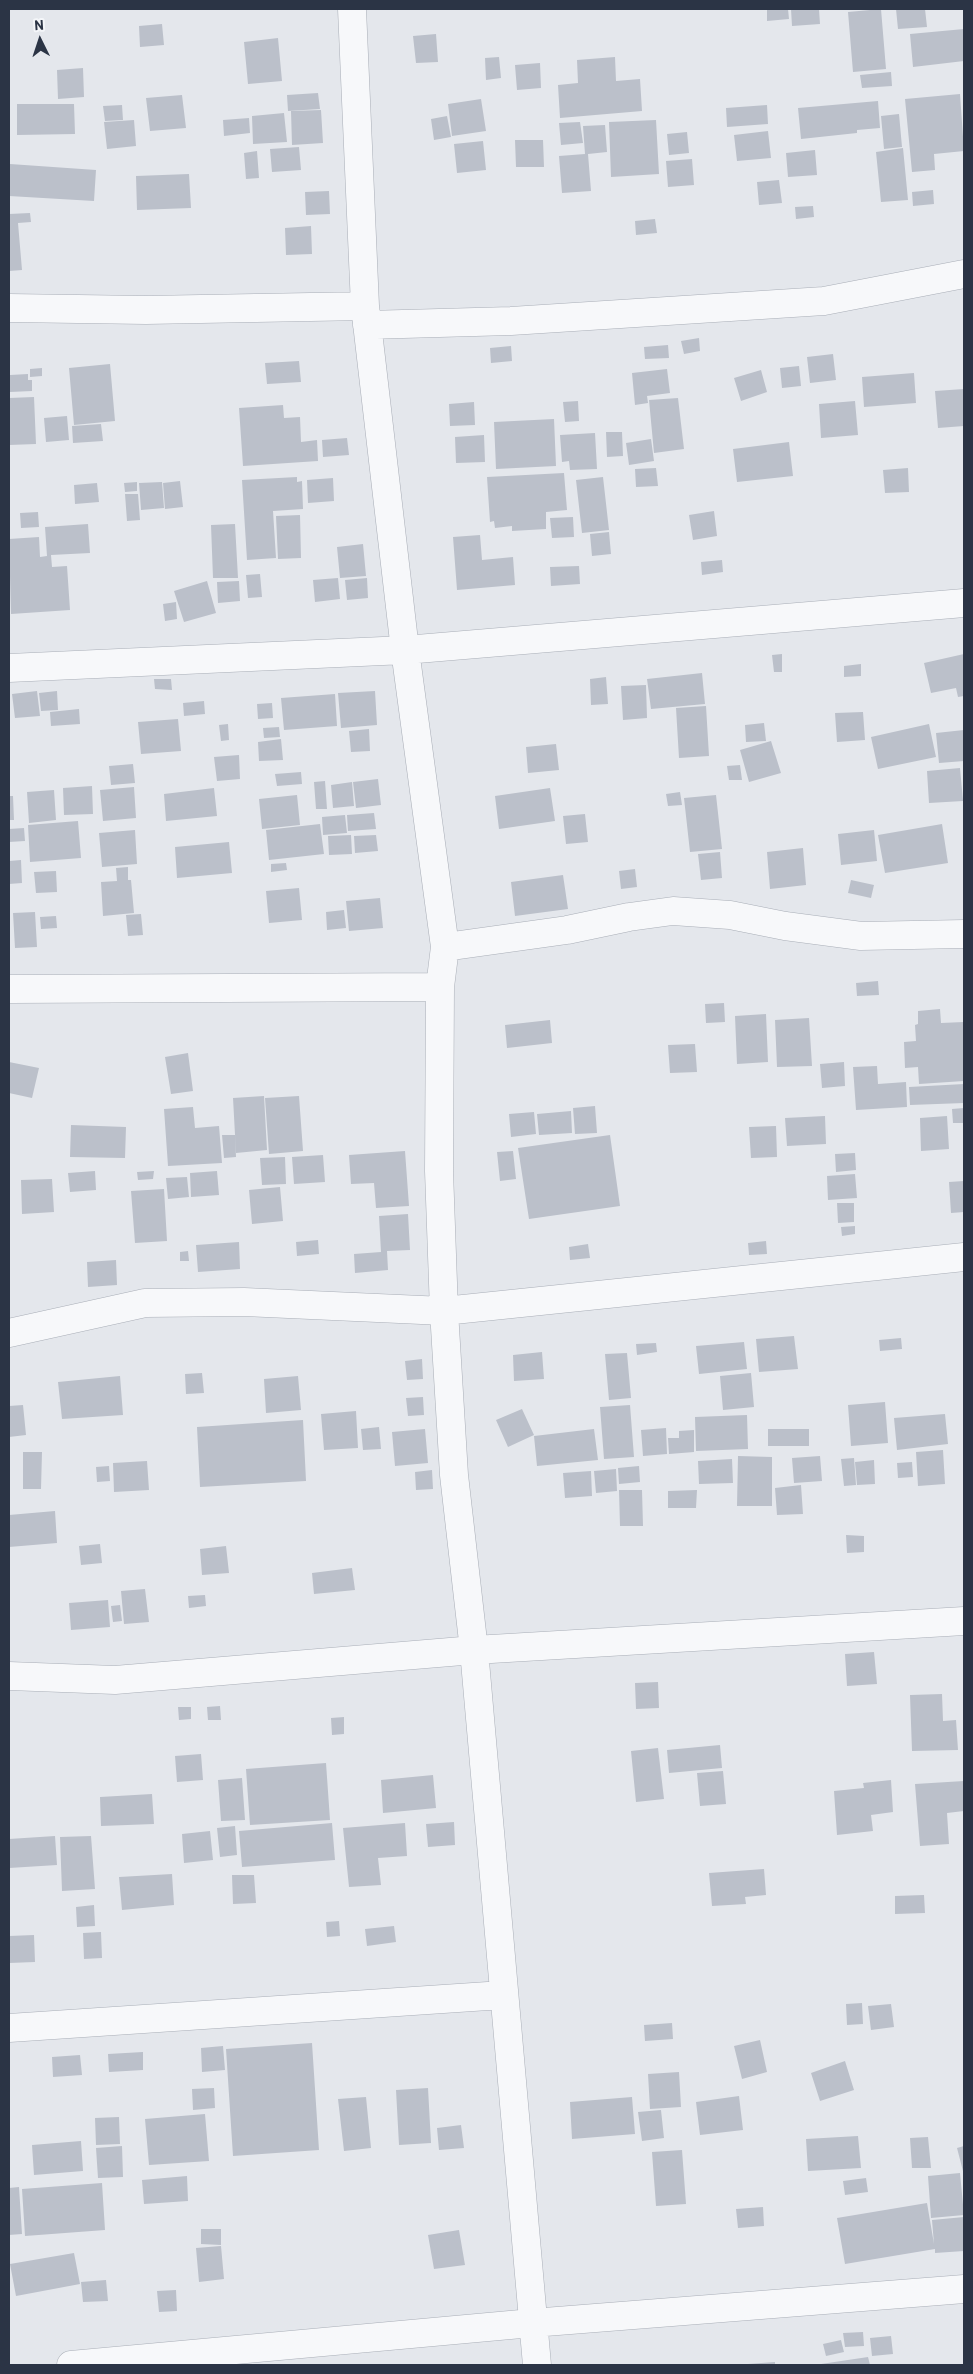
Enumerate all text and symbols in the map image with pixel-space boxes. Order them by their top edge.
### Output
north arrow [15,15,65,65]
text: N [34,16,44,33]

